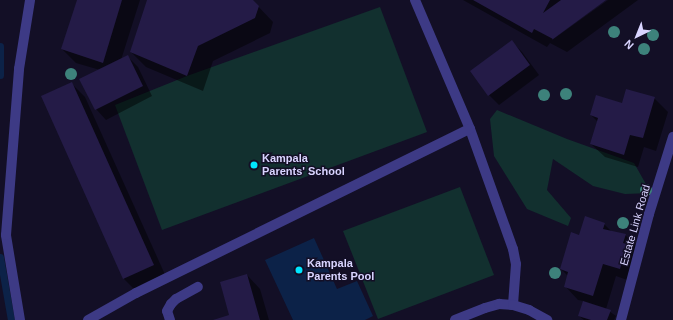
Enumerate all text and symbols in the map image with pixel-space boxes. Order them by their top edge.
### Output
north arrow [617,16,657,56]
text: N [622,38,636,52]
place label: Kampala Parents' School [262,152,345,178]
marker: Kampala Parents' School [249,160,259,170]
street label: Estate Link Road [617,183,653,267]
place label: Kampala Parents Pool [307,257,374,283]
marker: Kampala Parents Pool [294,265,304,275]

